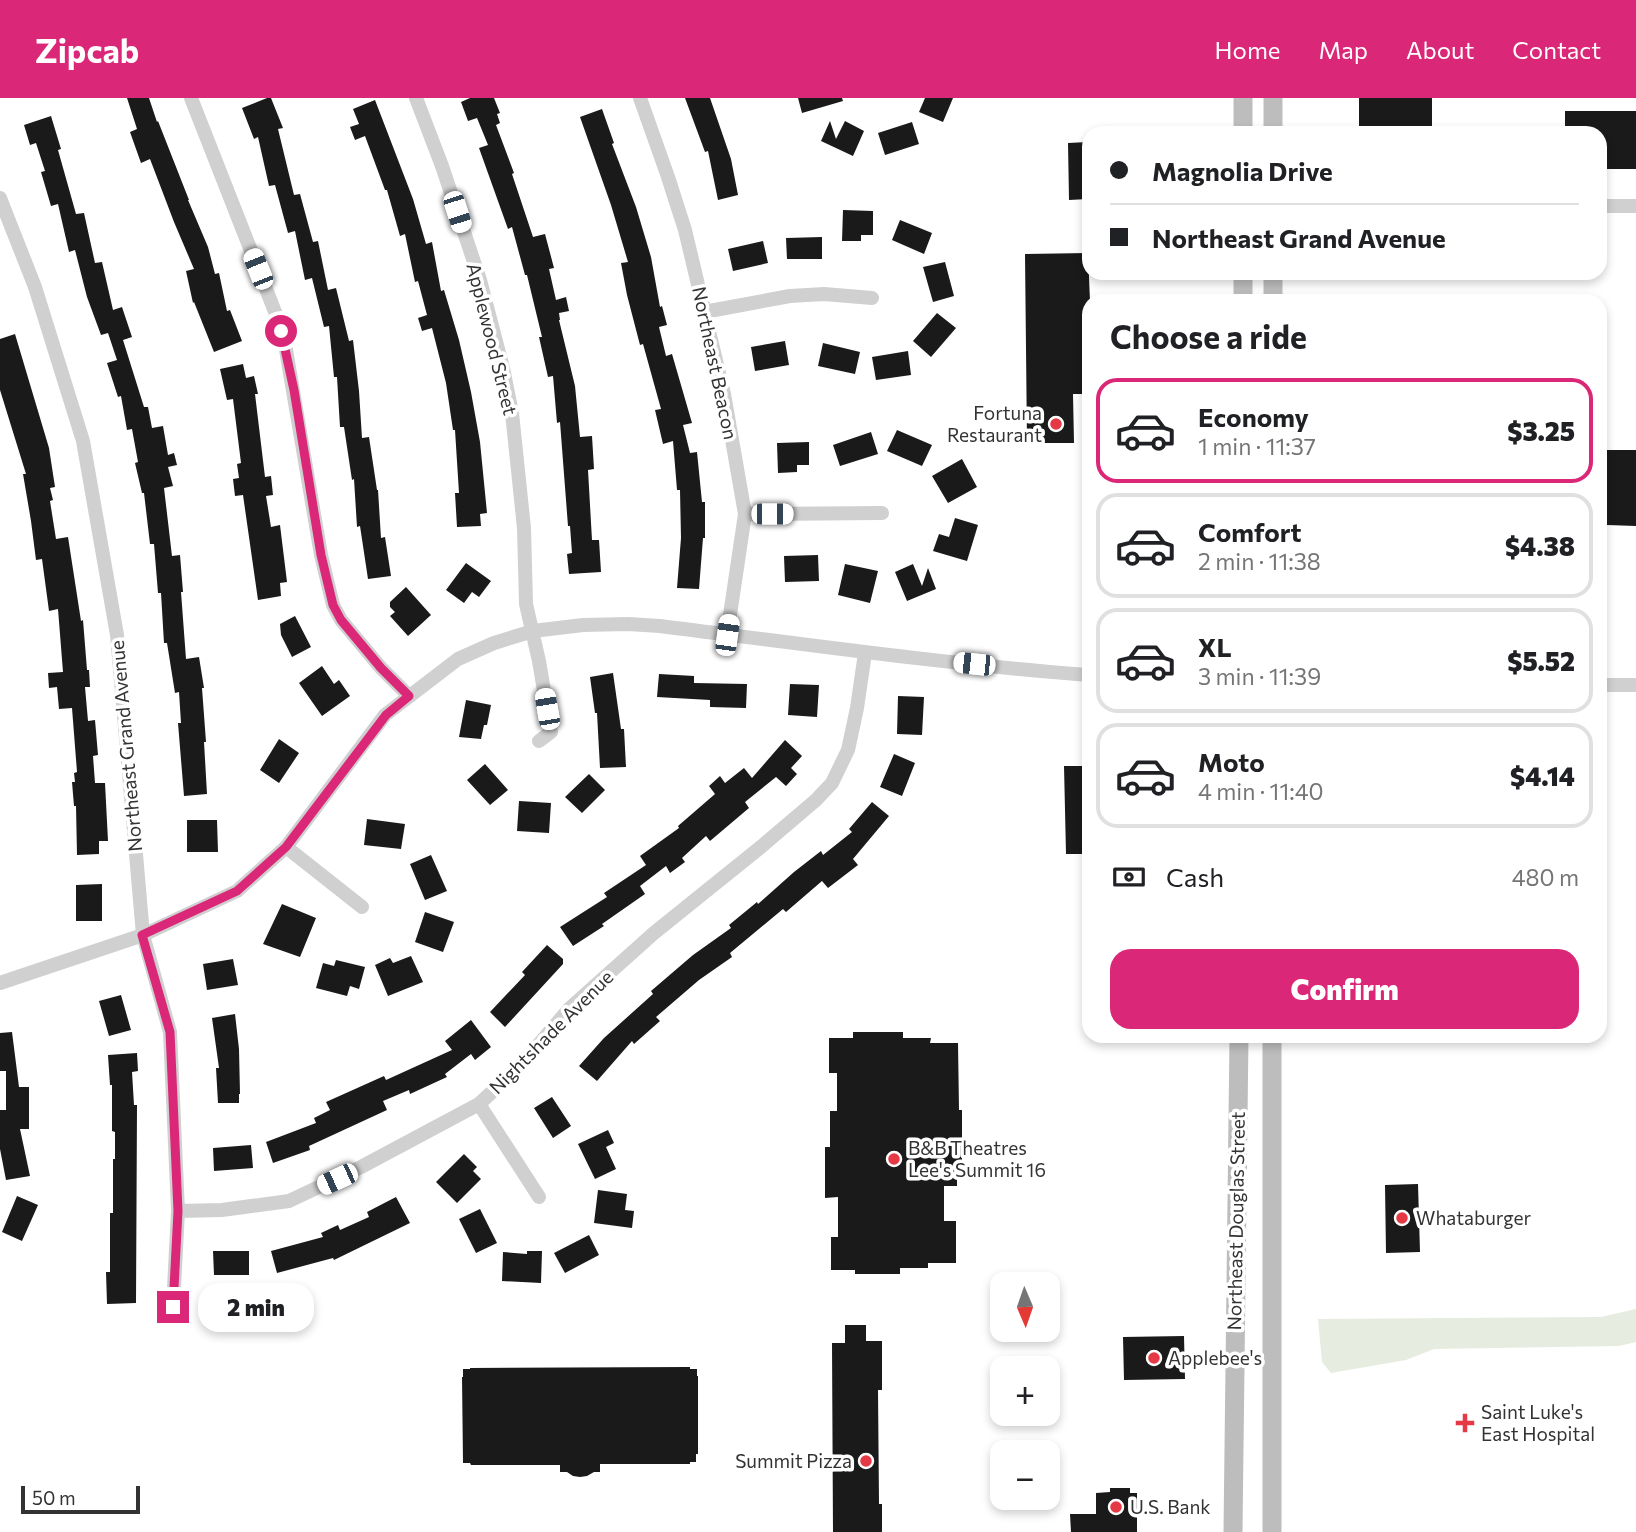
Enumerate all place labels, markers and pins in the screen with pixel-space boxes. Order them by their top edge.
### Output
place label: Fortuna Restaurant [947,401,1042,446]
marker: Fortuna Restaurant [1048,416,1064,432]
place label: B&B Theatres Lee's Summit 16 [908,1136,1046,1181]
marker: B&B Theatres Lee's Summit 16 [886,1151,902,1167]
place label: Whataburger [1416,1206,1532,1229]
marker: Whataburger [1394,1210,1410,1226]
place label: Applebee's [1168,1346,1262,1369]
marker: Applebee's [1146,1350,1162,1366]
place label: Saint Luke's East Hospital [1481,1400,1595,1445]
marker: Saint Luke's East Hospital [1455,1413,1475,1433]
place label: Summit Pizza [735,1449,852,1472]
marker: Summit Pizza [858,1453,874,1469]
place label: U.S. Bank [1130,1495,1211,1518]
marker: U.S. Bank [1108,1499,1124,1515]

